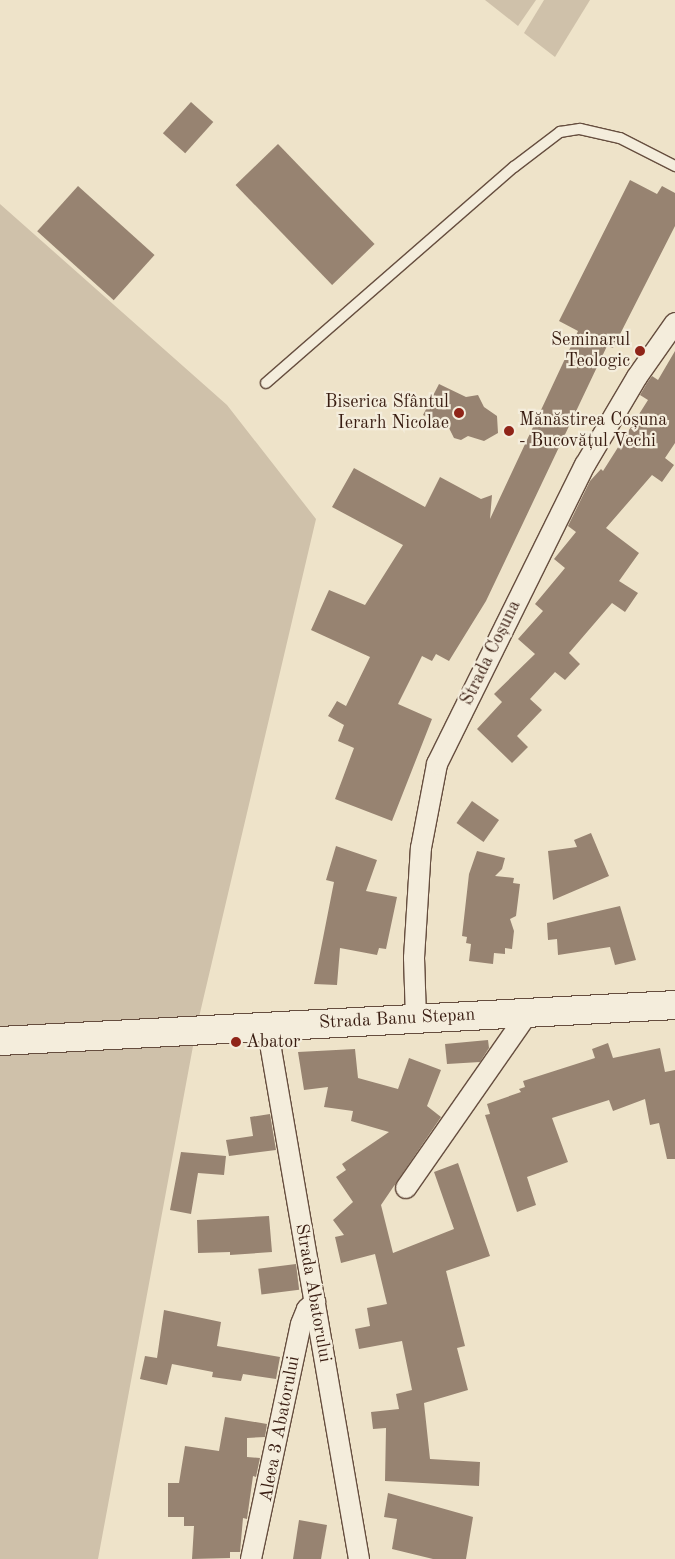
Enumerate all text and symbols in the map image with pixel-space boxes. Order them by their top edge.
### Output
place label: Seminarul Teologic [551,330,630,372]
marker: Seminarul Teologic [634,345,646,357]
place label: Biserica Sfântul Ierarh Nicolae [325,392,449,434]
marker: Biserica Sfântul Ierarh Nicolae [453,407,465,419]
place label: Mănăstirea Coșuna - Bucovățul Vechi [519,410,667,452]
marker: Mănăstirea Coșuna - Bucovățul Vechi [503,425,515,437]
street label: Strada Coșuna [456,597,526,709]
street label: Strada Banu Stepan [318,1004,476,1034]
place label: Abator [246,1031,300,1053]
marker: Abator [230,1036,242,1048]
street label: Strada Abatorului [290,1222,336,1364]
street label: Aleea 3 Abatorului [255,1354,305,1504]

